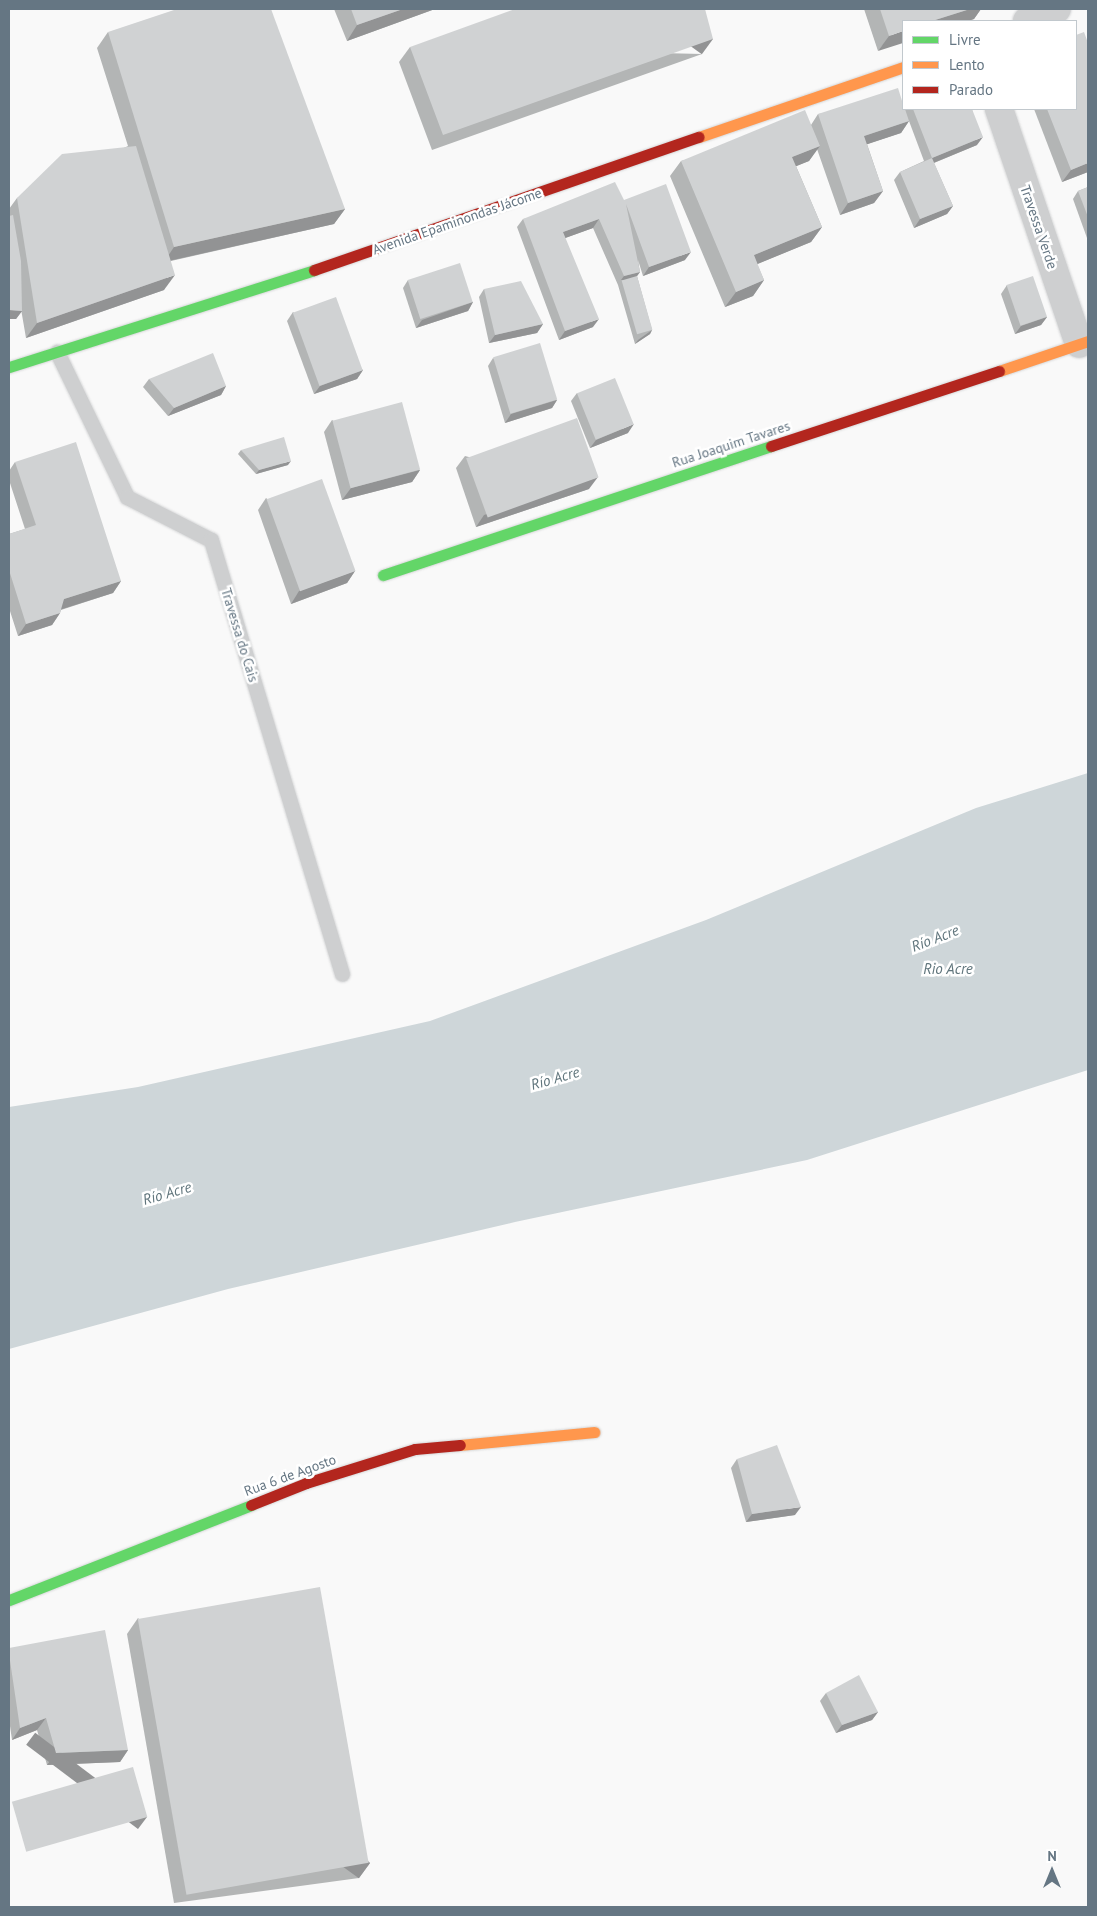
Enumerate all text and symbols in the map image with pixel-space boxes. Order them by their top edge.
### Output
legend [902,20,1077,110]
text: Livre [949,30,981,49]
text: Lento [949,55,985,74]
text: Parado [949,80,993,99]
street label: Travessa Verde [1017,183,1061,271]
street label: Avenida Epaminondas Jácome [370,184,544,258]
street label: Rua Joaquim Tavares [670,417,792,471]
street label: Travessa do Cais [218,586,262,684]
water label: Río Acre [908,921,962,955]
water label: Rio Acre [923,960,973,978]
water label: Río Acre [528,1062,582,1094]
water label: Río Acre [140,1177,194,1209]
street label: Rua 6 de Agosto [241,1450,339,1500]
north arrow [1027,1846,1077,1896]
text: N [1047,1847,1057,1865]

